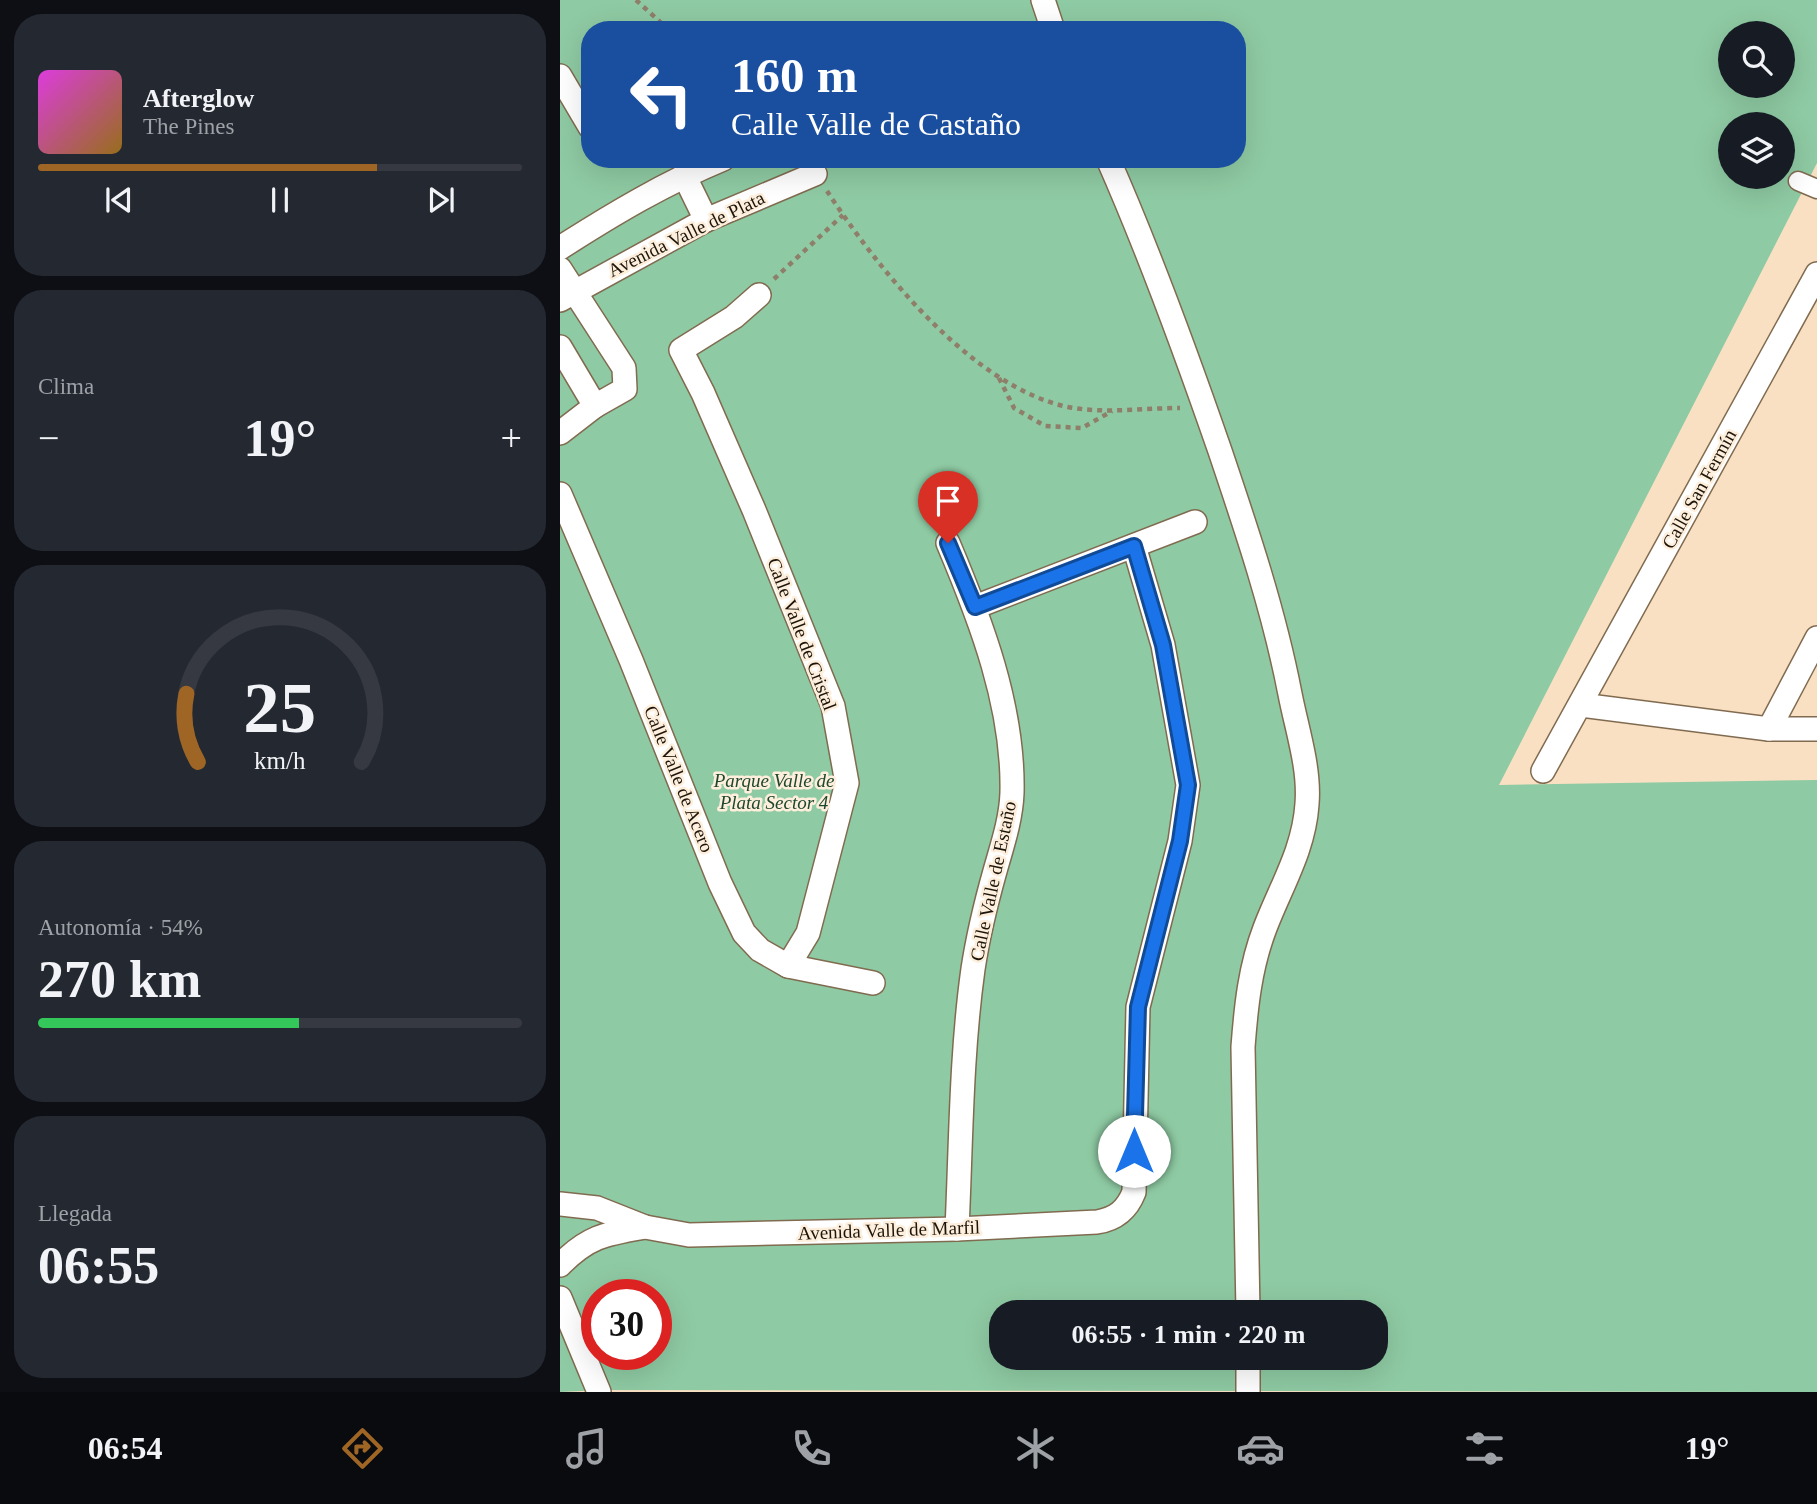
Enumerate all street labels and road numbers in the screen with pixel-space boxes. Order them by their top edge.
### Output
street label: Avenida Valle de Plata [604,187,768,281]
street label: Calle San Fermín [1658,425,1741,552]
street label: Calle Valle de Cristal [763,555,841,713]
street label: Calle Valle de Acero [640,703,718,855]
street label: Calle Valle de Estaño [966,799,1020,963]
street label: Avenida Valle de Marfil [798,1216,980,1244]

